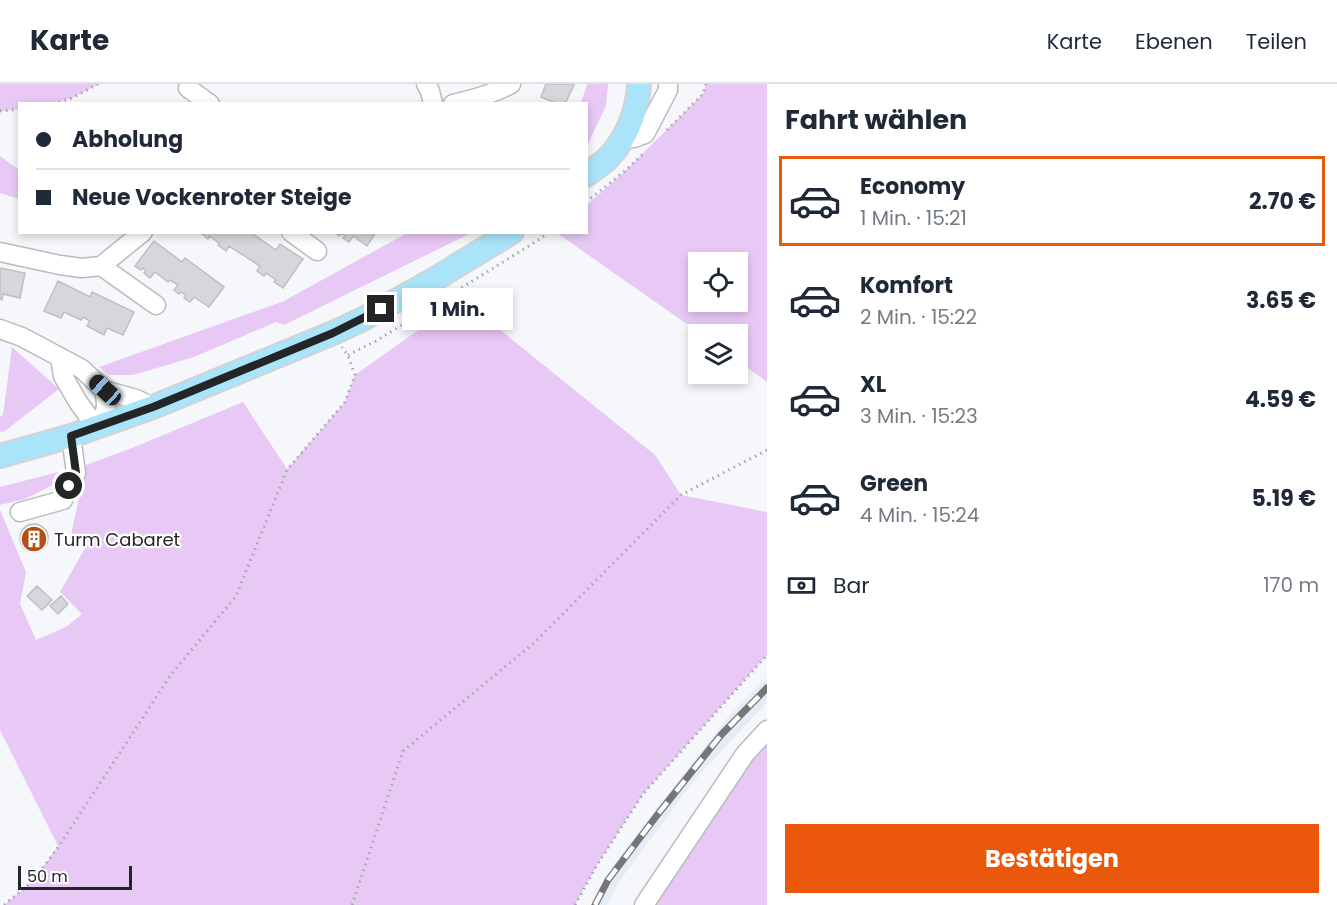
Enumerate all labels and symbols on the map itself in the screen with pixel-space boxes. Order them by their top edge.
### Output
callout: 1 Min. [402,288,513,330]
route end [367,295,394,322]
car [86,371,124,409]
route start [55,472,82,499]
building icon: Turm Cabaret [19,524,49,554]
place label: Turm Cabaret [54,527,180,552]
scale bar [18,863,132,890]

